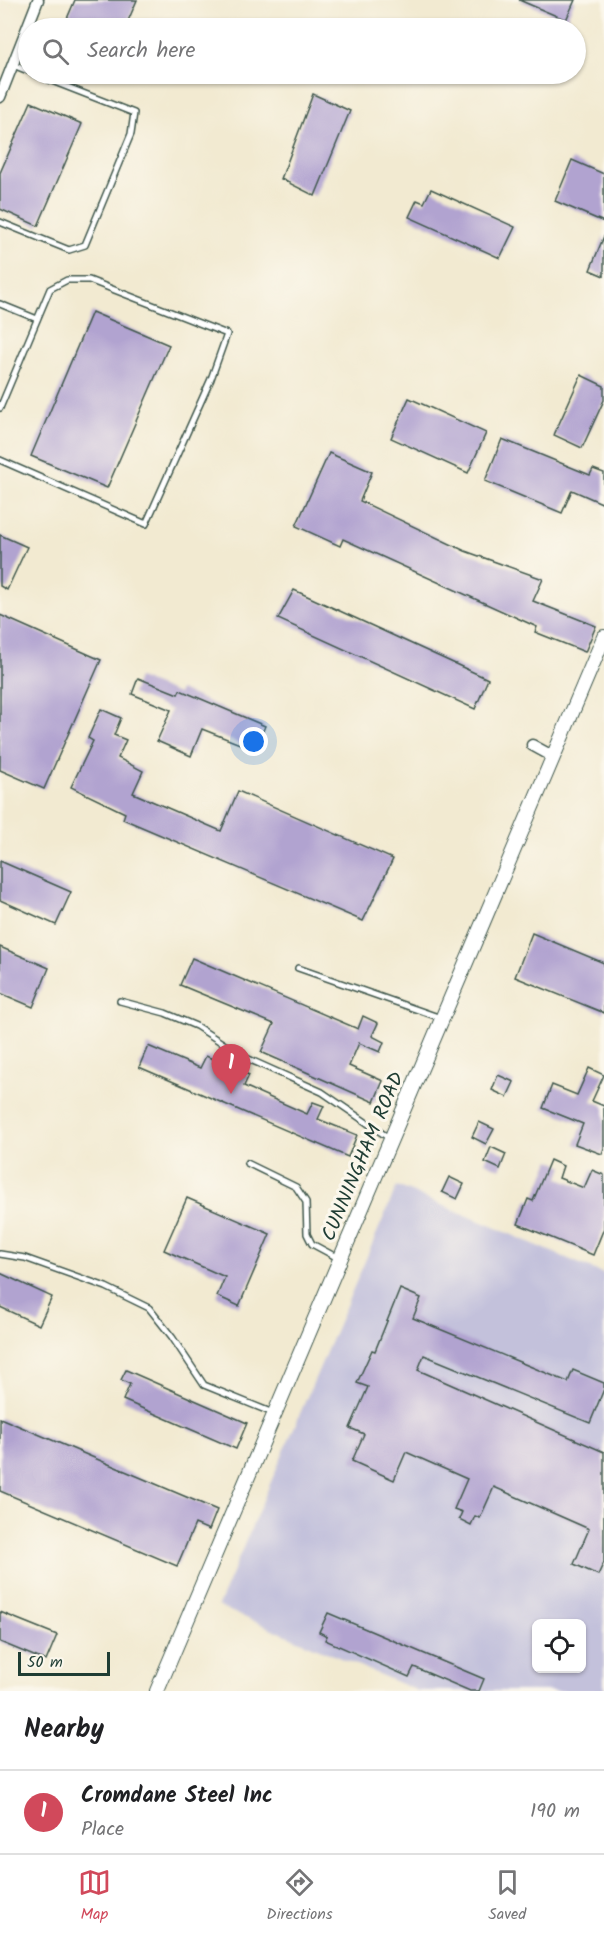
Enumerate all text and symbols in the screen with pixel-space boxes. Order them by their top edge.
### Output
search box [18,18,586,84]
text: Search here [87,34,195,69]
icon: search [39,35,72,68]
your location [239,727,268,756]
pin: 1 [212,1044,250,1094]
street label: CUNNINGHAM ROAD [314,1067,414,1246]
map controls [532,1619,586,1673]
button: locate [532,1619,586,1673]
scale bar [18,1649,110,1676]
text: 50 m [27,1650,63,1675]
text: Nearby [24,1709,104,1751]
text: Cromdane Steel Inc [81,1779,273,1814]
text: 1 [40,1796,47,1828]
text: 190 m [530,1796,580,1828]
text: Place [81,1814,124,1846]
tab: Map [78,1866,111,1927]
tab: Directions [266,1866,333,1927]
tab: Saved [488,1866,526,1927]

